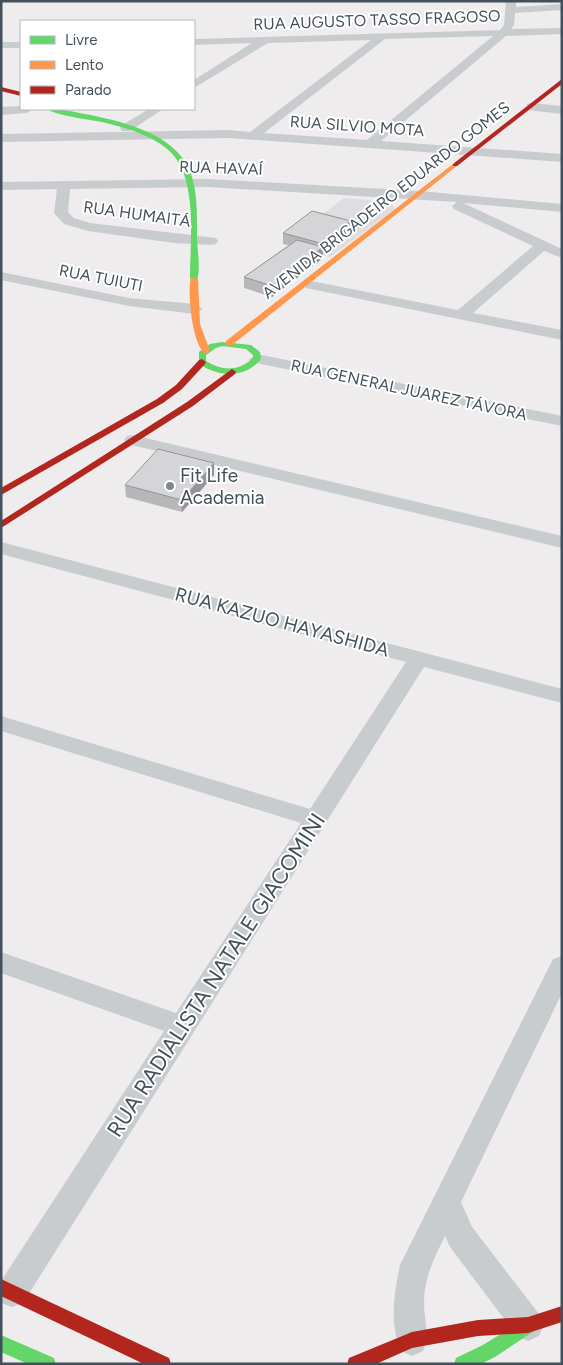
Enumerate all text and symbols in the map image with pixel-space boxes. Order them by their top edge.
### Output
street label: RUA AUGUSTO TASSO FRAGOSO [253,6,501,34]
legend [20,20,195,110]
text: Livre [65,31,97,49]
text: Lento [65,56,104,74]
text: Parado [65,81,112,99]
street label: AVENIDA BRIGADEIRO EDUARDO GOMES [258,97,514,303]
street label: RUA SILVIO MOTA [289,112,425,140]
street label: RUA HAVAÍ [179,157,264,179]
street label: RUA HUMAITÁ [82,197,192,231]
street label: RUA TUIUTI [57,261,145,295]
street label: RUA GENERAL JUAREZ TÁVORA [289,356,529,424]
place label: Fit Life Academia [180,464,264,509]
marker: Fit Life Academia [164,480,176,492]
street label: RUA KAZUO HAYASHIDA [172,582,392,662]
street label: RUA RADIALISTA NATALE GIACOMINI [101,808,331,1142]

